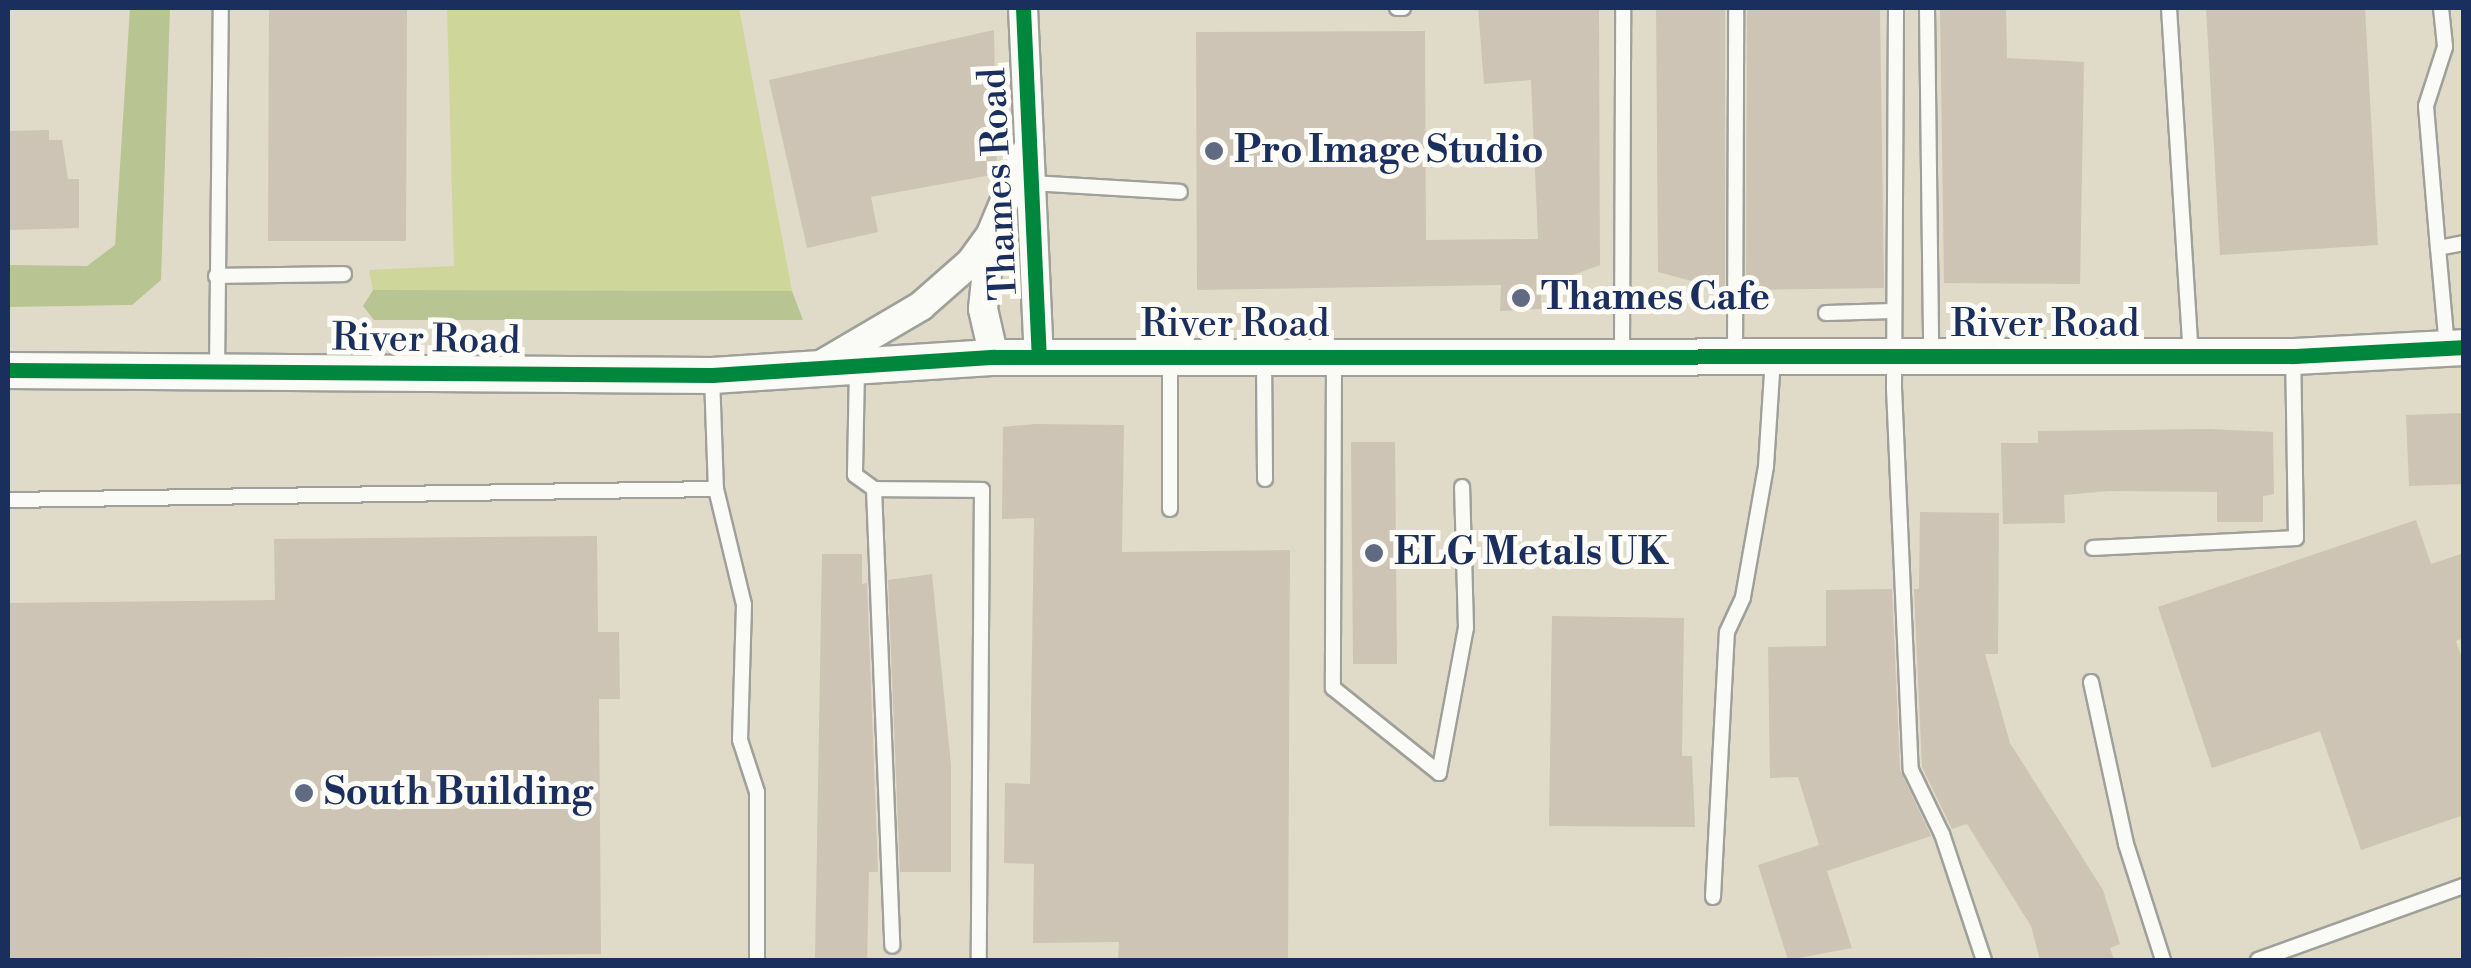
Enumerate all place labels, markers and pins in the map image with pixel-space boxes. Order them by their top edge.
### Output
place label: Pro Image Studio [1234,128,1544,174]
marker: Pro Image Studio [1203,140,1225,162]
place label: Thames Cafe [1541,275,1770,321]
marker: Thames Cafe [1510,287,1532,309]
place label: ELG Metals UK [1394,530,1668,576]
marker: ELG Metals UK [1363,542,1385,564]
place label: South Building [324,770,593,816]
marker: South Building [293,782,315,804]

